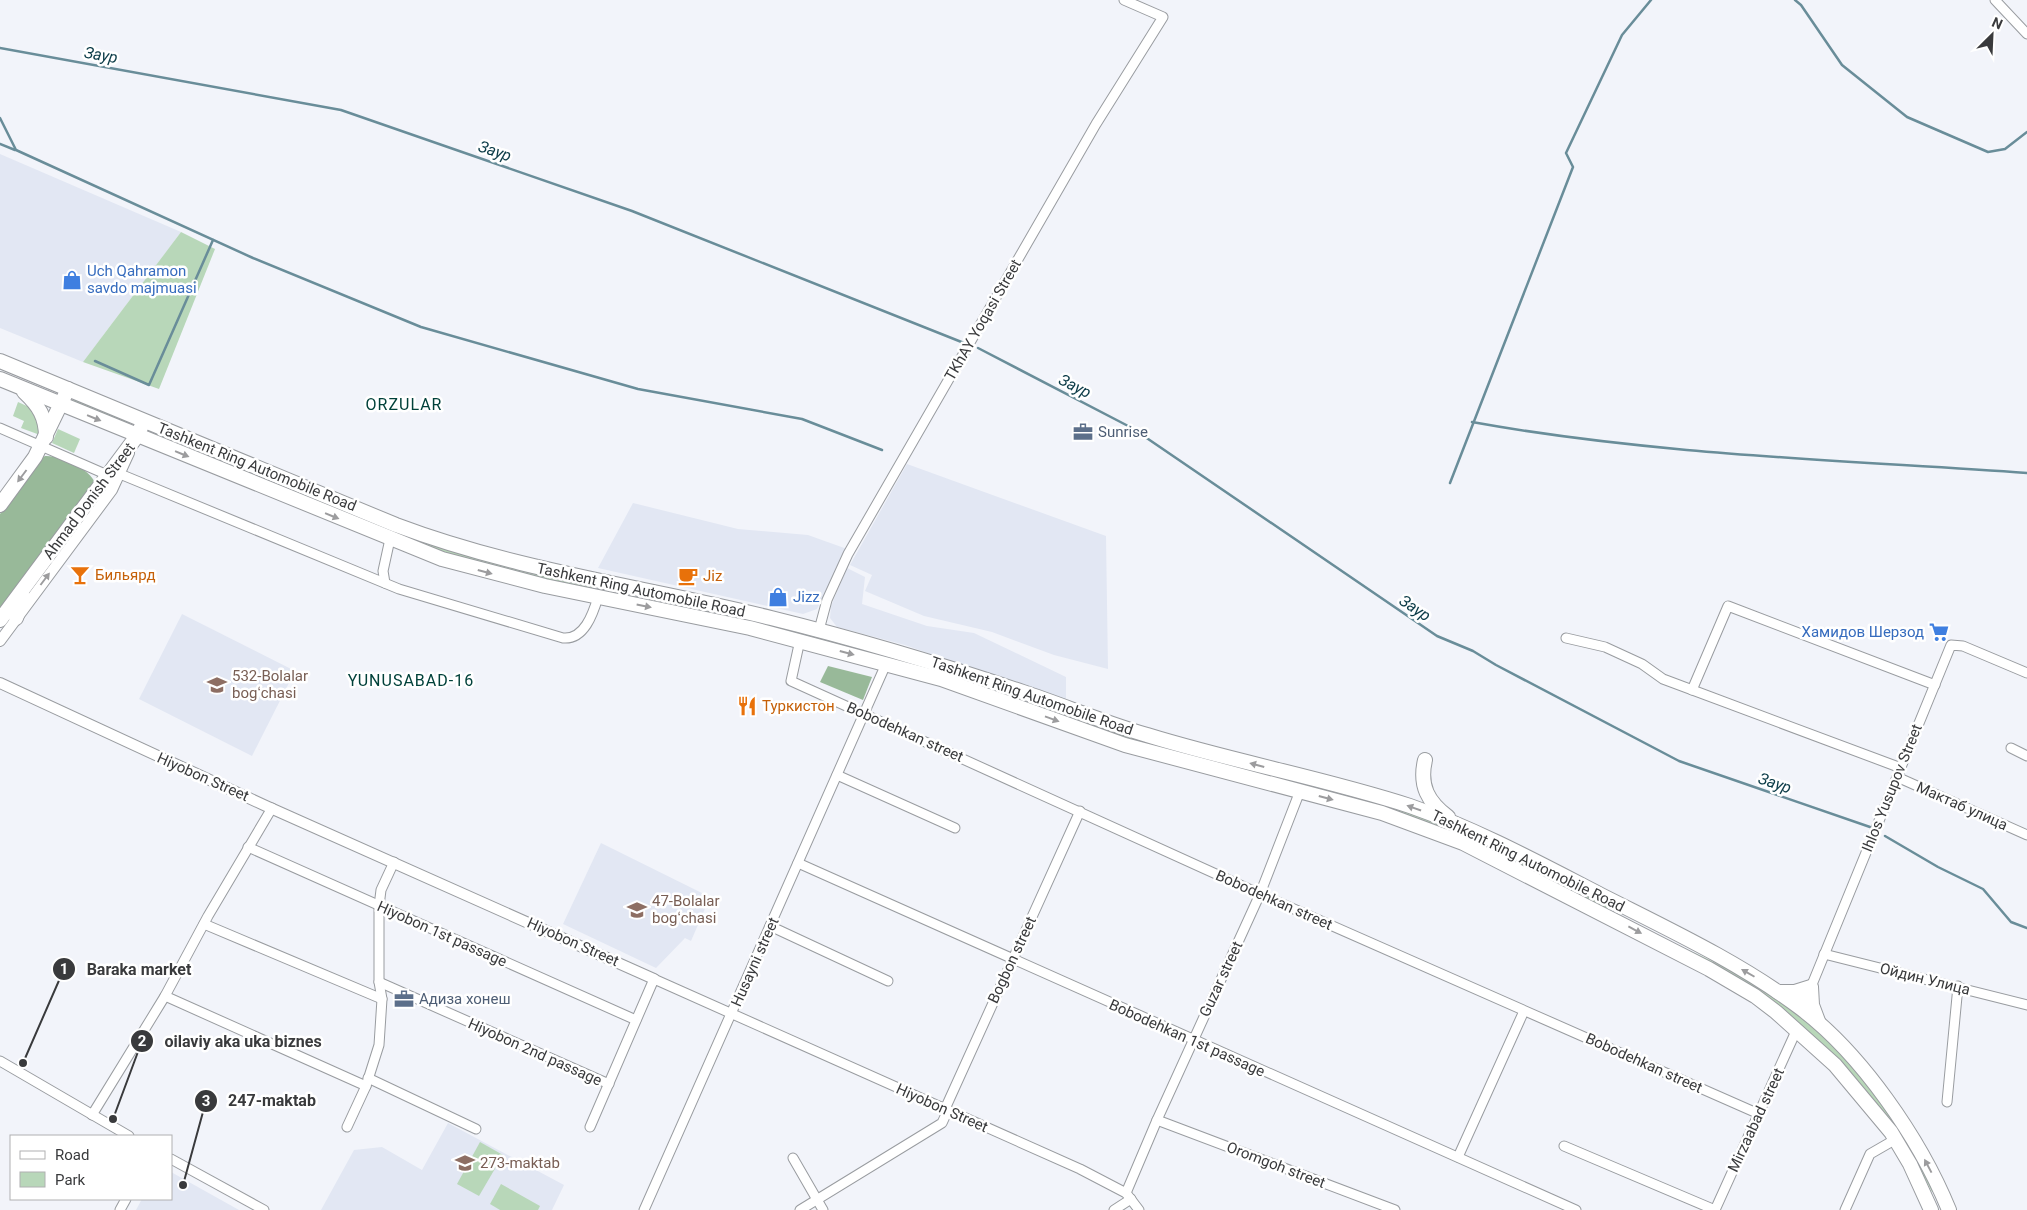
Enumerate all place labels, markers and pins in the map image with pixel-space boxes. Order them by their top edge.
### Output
place label: Uch Qahramon savdo majmuasi [87,262,197,297]
shop icon: Uch Qahramon savdo majmuasi [61,269,83,291]
office icon: Sunrise [1072,421,1094,443]
place label: Sunrise [1098,423,1148,441]
bar icon: Бильярд [69,564,91,586]
cafe icon: Jiz [677,565,699,587]
place label: Бильярд [95,566,156,584]
place label: Jiz [703,567,722,585]
shop icon: Jizz [767,586,789,608]
place label: Jizz [793,588,820,606]
supermarket icon: Хамидов Шерзод [1928,621,1950,643]
place label: Хамидов Шерзод [1802,623,1924,641]
place label: 532-Bolalar bogʻchasi [232,667,308,702]
school or university icon: 532-Bolalar bogʻchasi [206,674,228,696]
restaurant icon: Туркистон [736,695,758,717]
place label: Туркистон [762,697,835,715]
place label: 47-Bolalar bogʻchasi [652,892,720,927]
school or university icon: 47-Bolalar bogʻchasi [626,899,648,921]
callout: Baraka market [52,953,201,984]
office icon: Адиза хонеш [393,988,415,1010]
place label: Адиза хонеш [419,990,511,1008]
callout: oilaviy aka uka biznes [130,1026,332,1057]
callout: 247-maktab [193,1085,326,1116]
school or university icon: 273-maktab [454,1152,476,1174]
place label: 273-maktab [480,1154,560,1172]

